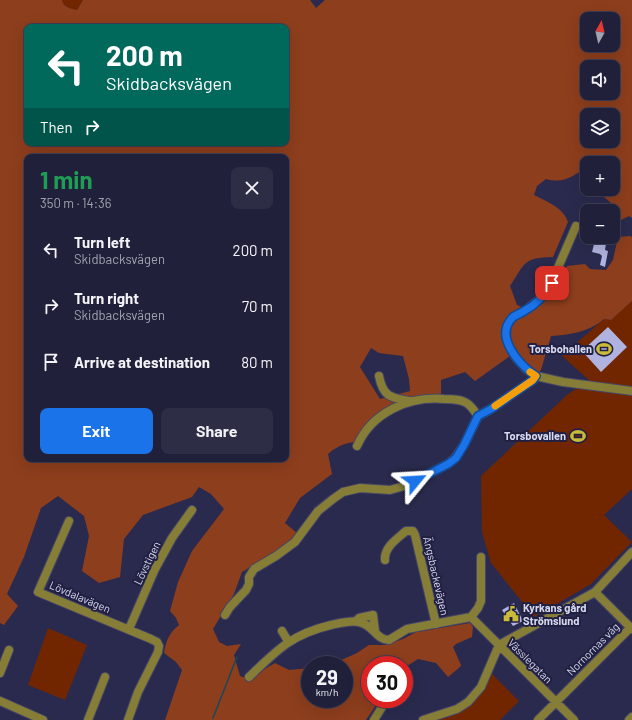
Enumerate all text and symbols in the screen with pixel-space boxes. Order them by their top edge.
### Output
north arrow [580,12,620,52]
map controls [580,12,620,244]
text: 200 m [106,38,183,72]
icon: left [40,40,92,92]
button: sound [580,60,620,100]
text: Skidbacksvägen [106,72,232,94]
button: layers [580,108,620,148]
icon: right [81,116,103,138]
text: Then [40,118,73,136]
button: + [580,156,620,196]
text: 1 min [40,165,93,194]
button: close [231,167,273,209]
text: 350 m · 14:36 [40,195,112,211]
button: − [580,204,620,244]
text: Turn left [74,233,130,251]
icon: left [40,239,62,261]
text: 200 m [233,241,273,259]
text: Skidbacksvägen [74,251,165,267]
pin [535,266,569,300]
icon: arrive [541,272,563,294]
text: Turn right [74,289,139,307]
icon: right [40,295,62,317]
text: 70 m [242,297,273,315]
text: Skidbacksvägen [74,307,165,323]
sports icon: Torsbohallen [595,340,613,358]
place label: Torsbohallen [529,342,592,355]
icon: arrive [40,351,62,373]
text: Arrive at destination [74,353,210,371]
text: 80 m [241,353,273,371]
button: Exit [40,408,153,454]
button: Share [161,408,273,454]
sports icon: Torsbovallen [569,427,587,445]
place label: Torsbovallen [504,429,566,442]
position arrow [394,460,436,502]
street label: Ängsbackevägen [421,535,453,617]
street label: Lövstigen [130,539,163,587]
street label: Lövdalavägen [48,578,113,615]
place label: Kyrkans gård Strömslund [523,601,587,627]
public building icon: Kyrkans gård Strömslund [502,605,520,623]
street label: Nornornas väg [564,620,622,678]
street label: Vässlegatan [505,636,555,686]
speed limit sign: 30 [361,656,413,708]
text: 29 [316,665,338,689]
text: km/h [316,686,338,698]

